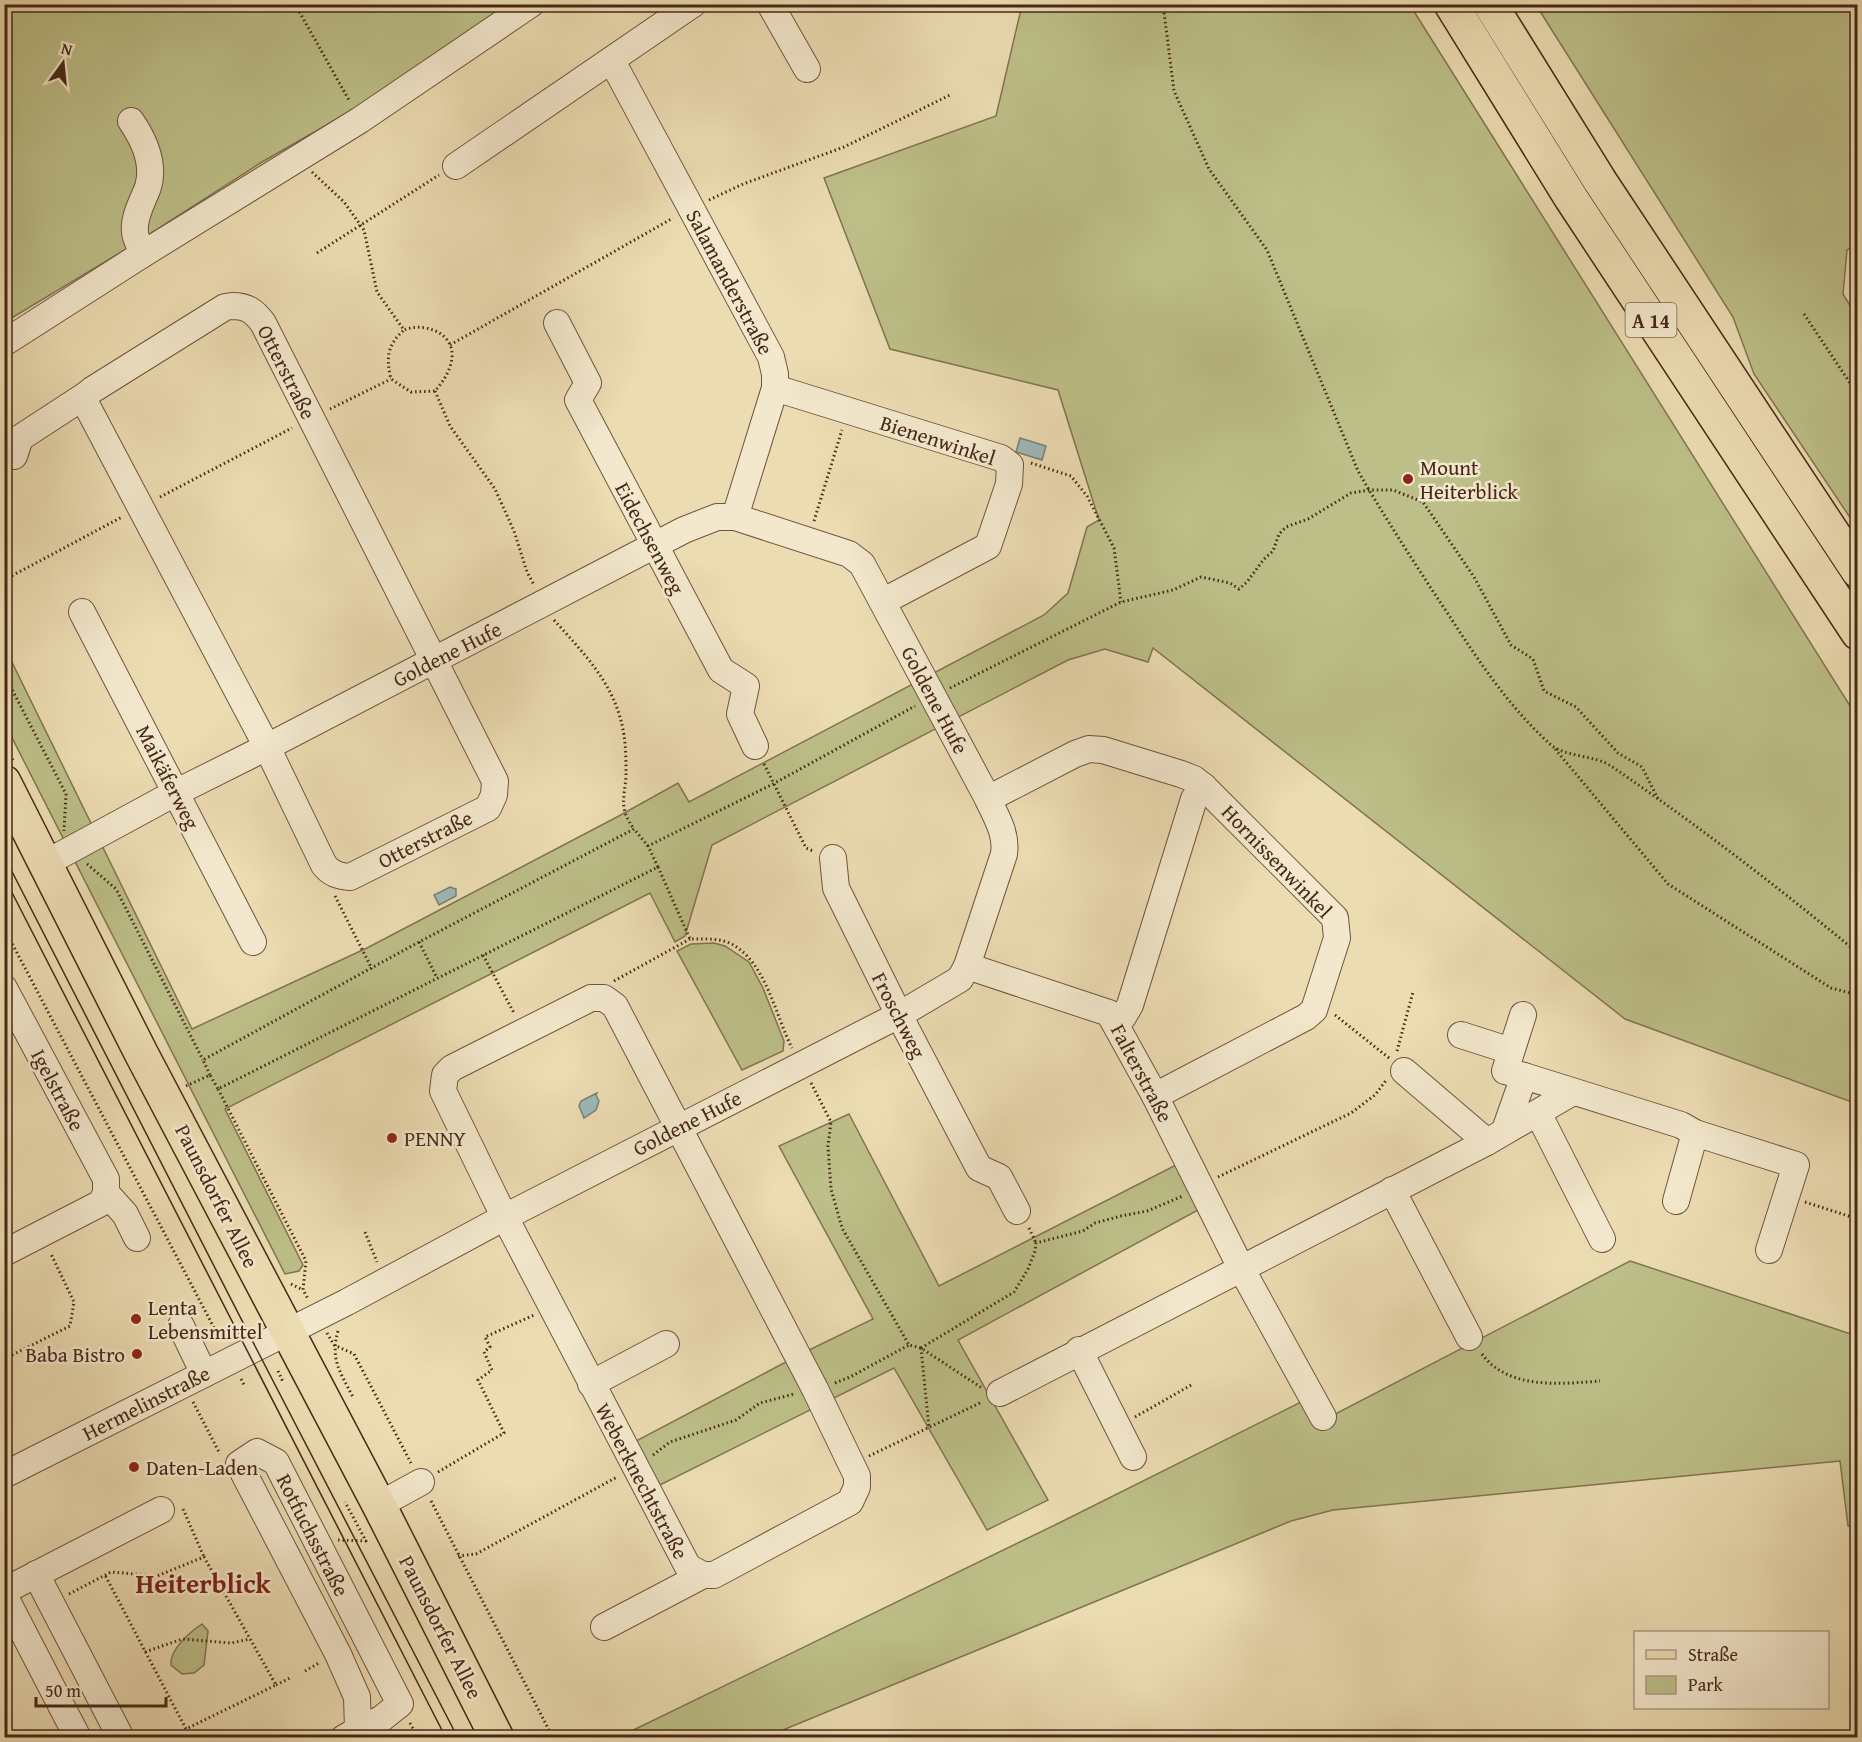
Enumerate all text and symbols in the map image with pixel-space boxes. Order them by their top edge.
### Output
north arrow [33,33,93,93]
text: N [59,36,75,62]
street label: Salamanderstraße [679,204,782,360]
road number: A 14 [1626,303,1676,337]
street label: Otterstraße [250,319,324,425]
street label: Bienenwinkel [876,407,1000,473]
place label: Mount Heiterblick [1420,452,1518,507]
marker: Mount Heiterblick [1401,472,1415,486]
street label: Eidechsenweg [607,476,693,600]
street label: Goldene Hufe [387,613,507,695]
street label: Goldene Hufe [894,641,976,760]
street label: Maikäferweg [128,719,208,835]
street label: Hornissenwinkel [1214,797,1340,925]
street label: Otterstraße [372,802,478,876]
street label: Froschweg [864,966,934,1064]
street label: Falterstraße [1103,1018,1181,1128]
street label: Igelstraße [23,1043,93,1137]
street label: Goldene Hufe [627,1082,747,1164]
street label: Paunsdorfer Allee [167,1119,267,1273]
place label: PENNY [404,1123,466,1154]
marker: PENNY [385,1131,399,1145]
place label: Lenta Lebensmittel [148,1292,263,1347]
marker: Lenta Lebensmittel [129,1312,143,1326]
place label: Baba Bistro [25,1339,125,1370]
marker: Baba Bistro [130,1347,144,1361]
street label: Hermelinstraße [77,1357,215,1448]
street label: Weberknechtstraße [588,1397,696,1565]
place label: Daten-Laden [146,1452,258,1483]
marker: Daten-Laden [127,1460,141,1474]
street label: Rotfuchsstraße [269,1468,357,1602]
street label: Paunsdorfer Allee [391,1550,491,1704]
district label: Heiterblick [135,1563,271,1603]
legend [1634,1631,1829,1709]
text: Straße [1688,1641,1738,1668]
scale bar [36,1670,166,1708]
text: Park [1688,1671,1724,1698]
text: 50 m [45,1677,81,1704]

